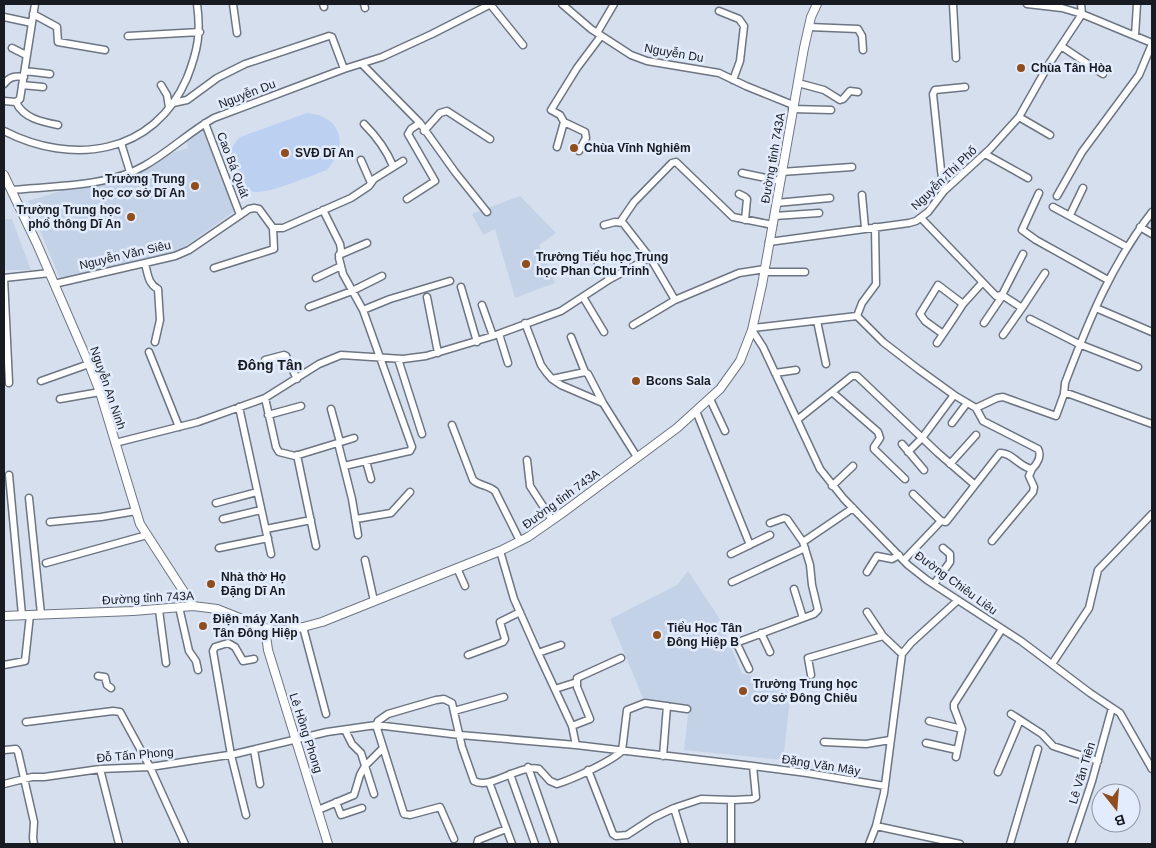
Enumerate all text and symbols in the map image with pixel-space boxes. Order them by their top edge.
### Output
street label: Nguyễn Du [643,40,705,65]
place label: Chùa Tân Hòa [1031,61,1112,75]
marker: Chùa Tân Hòa [1015,62,1027,74]
street label: Nguyễn Du [216,76,278,111]
street label: Đường tỉnh 743A [758,111,788,205]
street label: Cao Bá Quát [214,130,252,201]
place label: Chùa Vĩnh Nghiêm [584,141,691,155]
marker: Chùa Vĩnh Nghiêm [568,142,580,154]
street label: Nguyễn Thị Phố [908,142,980,213]
place label: SVĐ Dĩ An [295,146,354,160]
marker: SVĐ Dĩ An [279,147,291,159]
place label: Trường Trung học cơ sở Dĩ An [92,172,185,200]
marker: Trường Trung học cơ sở Dĩ An [189,180,201,192]
place label: Trường Trung học phổ thông Dĩ An [16,203,121,231]
marker: Trường Trung học phổ thông Dĩ An [125,211,137,223]
street label: Nguyễn Văn Siêu [78,237,172,272]
place label: Trường Tiểu học Trung học Phan Chu Trinh [536,250,668,278]
marker: Trường Tiểu học Trung học Phan Chu Trinh [520,258,532,270]
street label: Nguyễn An Ninh [87,344,130,431]
district label: Đông Tân [238,357,302,373]
place label: Bcons Sala [646,374,711,388]
marker: Bcons Sala [630,375,642,387]
street label: Đường tỉnh 743A [520,466,602,532]
street label: Đường Chiêu Liêu [912,548,1000,618]
place label: Nhà thờ Họ Đặng Dĩ An [221,570,286,598]
marker: Nhà thờ Họ Đặng Dĩ An [205,578,217,590]
street label: Đường tỉnh 743A [102,589,194,607]
place label: Điện máy Xanh Tân Đông Hiệp [213,612,299,640]
marker: Điện máy Xanh Tân Đông Hiệp [197,620,209,632]
place label: Tiểu Học Tân Đông Hiệp B [667,621,742,649]
marker: Tiểu Học Tân Đông Hiệp B [651,629,663,641]
place label: Trường Trung học cơ sở Đông Chiêu [753,677,858,705]
marker: Trường Trung học cơ sở Đông Chiêu [737,685,749,697]
street label: Lê Hồng Phong [286,691,326,775]
street label: Lê Văn Tiên [1066,740,1098,806]
street label: Đỗ Tấn Phong [96,744,174,765]
street label: Đặng Văn Mây [781,752,861,778]
north arrow [1091,783,1141,833]
text: B [1113,811,1127,830]

